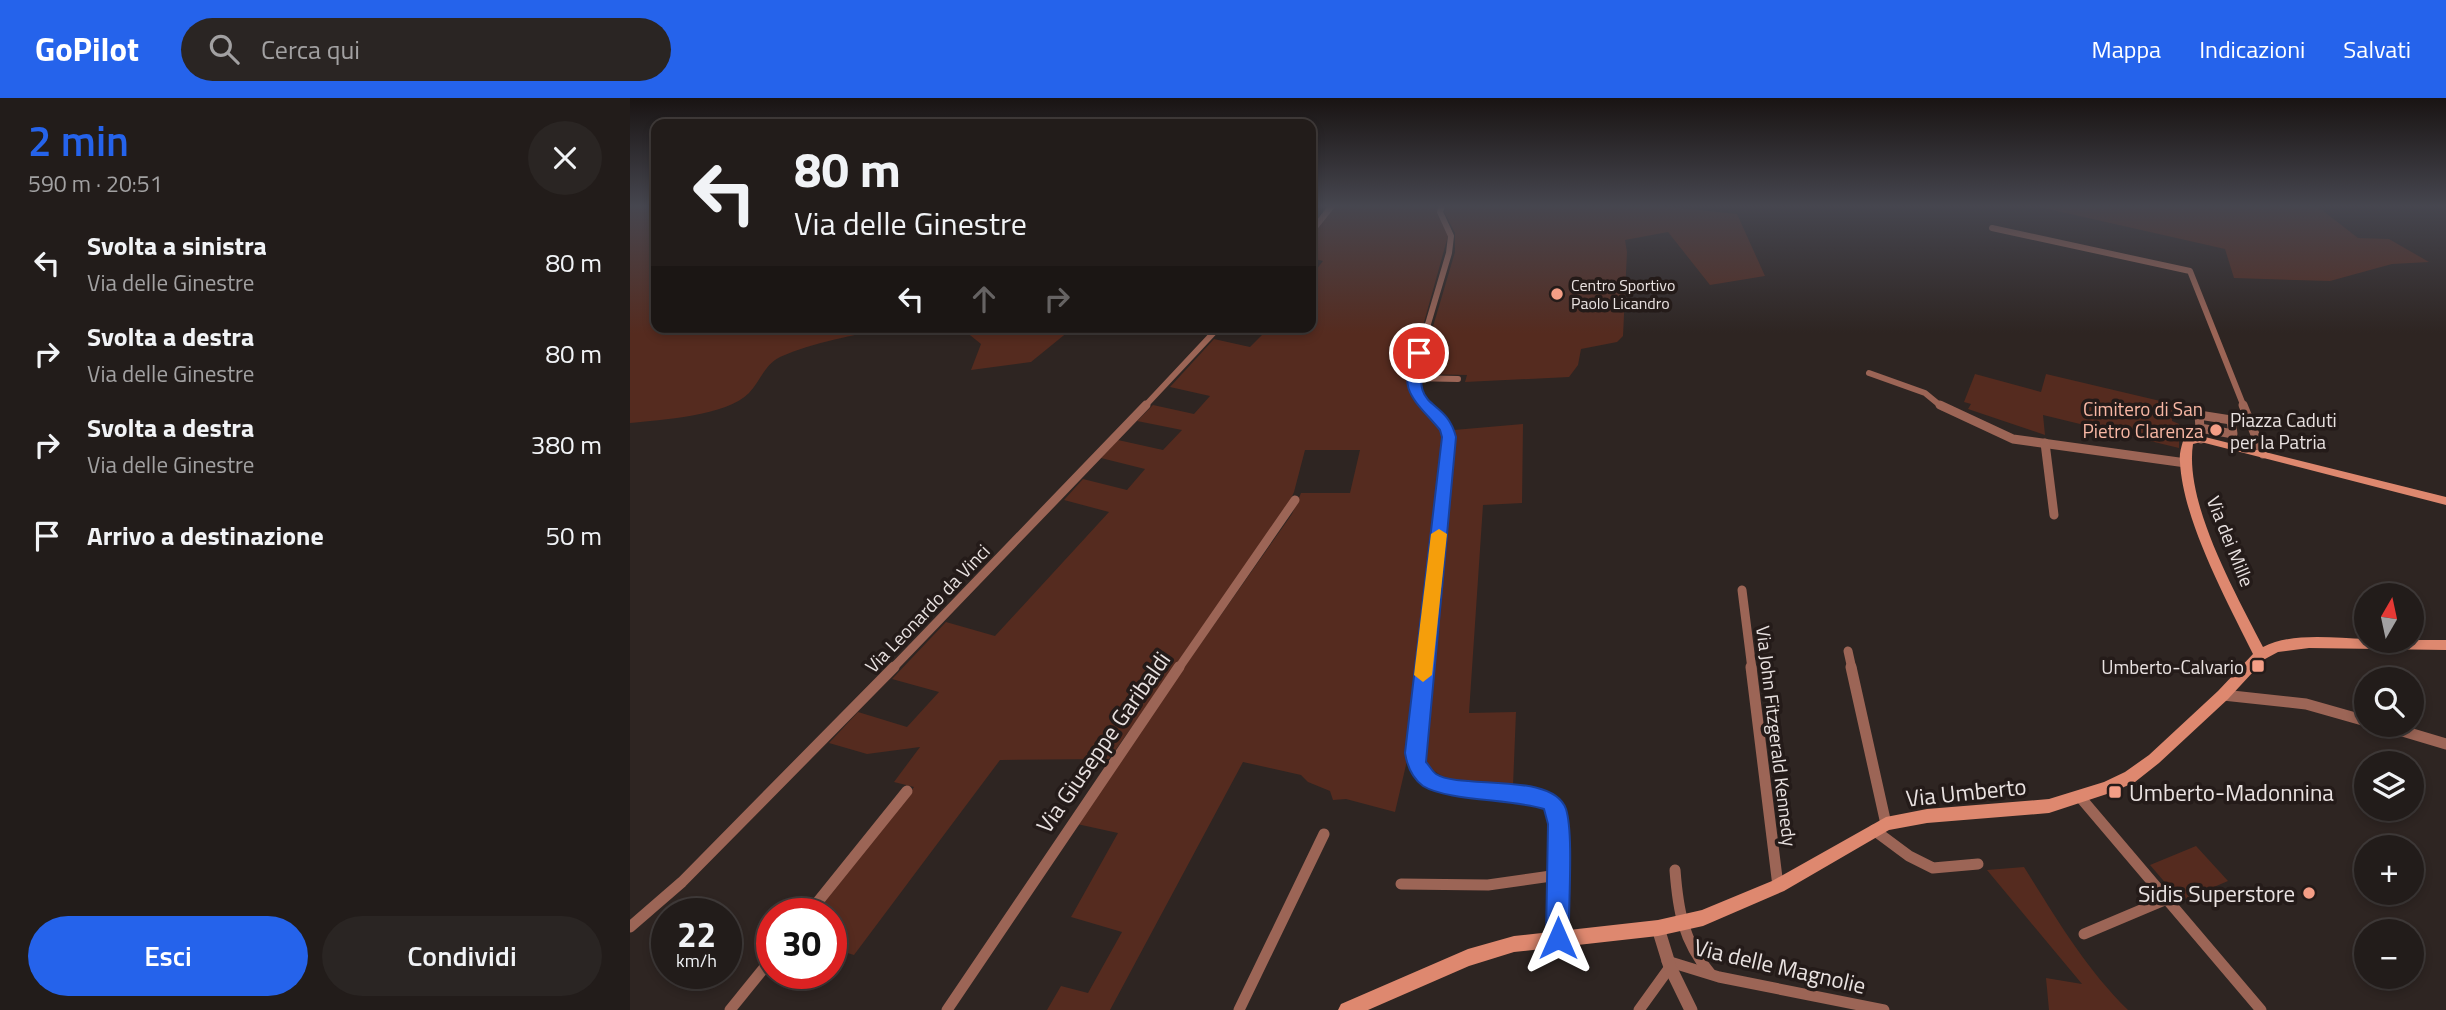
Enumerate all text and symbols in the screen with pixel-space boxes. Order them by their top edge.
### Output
search box [181,18,671,81]
text: GoPilot [35,24,139,74]
icon: search [205,30,243,68]
text: Cerca qui [261,30,360,69]
text: Mappa [2092,31,2161,67]
text: Indicazioni [2199,31,2305,67]
text: Salvati [2343,31,2411,67]
text: 2 min [28,108,129,172]
button: close [528,121,602,195]
text: 80 m [794,131,901,206]
icon: left [679,147,770,238]
text: 590 m · 20:51 [28,166,163,201]
text: Via delle Ginestre [794,199,1027,247]
text: Svolta a sinistra [87,226,267,265]
text: 80 m [545,243,602,282]
icon: left [28,244,66,282]
text: Via delle Ginestre [87,265,254,300]
place label: Centro Sportivo Paolo Licandro [1571,273,1675,315]
icon: left [892,280,930,318]
icon: ahead [965,280,1003,318]
icon: right [1038,280,1076,318]
marker: Centro Sportivo Paolo Licandro [1549,286,1565,302]
text: Svolta a destra [87,317,254,356]
pin [1389,323,1449,383]
text: 80 m [545,334,602,373]
icon: arrive [1400,334,1438,372]
icon: right [28,335,66,373]
text: Via delle Ginestre [87,356,254,391]
park label: Cimitero di San Pietro Clarenza [2083,394,2204,445]
place label: Piazza Caduti per la Patria [2230,405,2337,456]
text: Svolta a destra [87,408,254,447]
marker: Piazza Caduti per la Patria [2208,422,2224,438]
text: 380 m [531,425,602,464]
icon: right [28,426,66,464]
text: Via delle Ginestre [87,447,254,482]
street label: Via dei Mille [2200,491,2262,591]
text: Arrivo a destinazione [87,516,324,555]
text: 50 m [545,516,602,555]
icon: arrive [28,517,66,555]
street label: Via Leonardo da Vinci [858,537,996,679]
north arrow [2354,583,2424,653]
map controls [2354,583,2424,989]
street label: Via John Fitzgerald Kennedy [1749,624,1805,848]
street label: Via Giuseppe Garibaldi [1027,644,1179,840]
place label: Umberto-Calvario [2101,652,2244,681]
marker: Umberto-Calvario [2250,658,2266,674]
button: search [2354,667,2424,737]
button: layers [2354,751,2424,821]
street label: Via Umberto [1904,768,2028,816]
place label: Umberto-Madonnina [2129,775,2334,810]
marker: Umberto-Madonnina [2107,784,2123,800]
button: + [2354,835,2424,905]
place label: Sidis Superstore [2138,876,2295,911]
marker: Sidis Superstore [2301,885,2317,901]
speed limit sign: 30 [756,898,847,989]
position arrow [1521,901,1595,975]
text: 22 [677,907,716,961]
button: Esci [28,916,308,996]
button: Condividi [322,916,602,996]
button: − [2354,919,2424,989]
street label: Via delle Magnolie [1691,929,1869,1003]
text: km/h [676,947,717,974]

